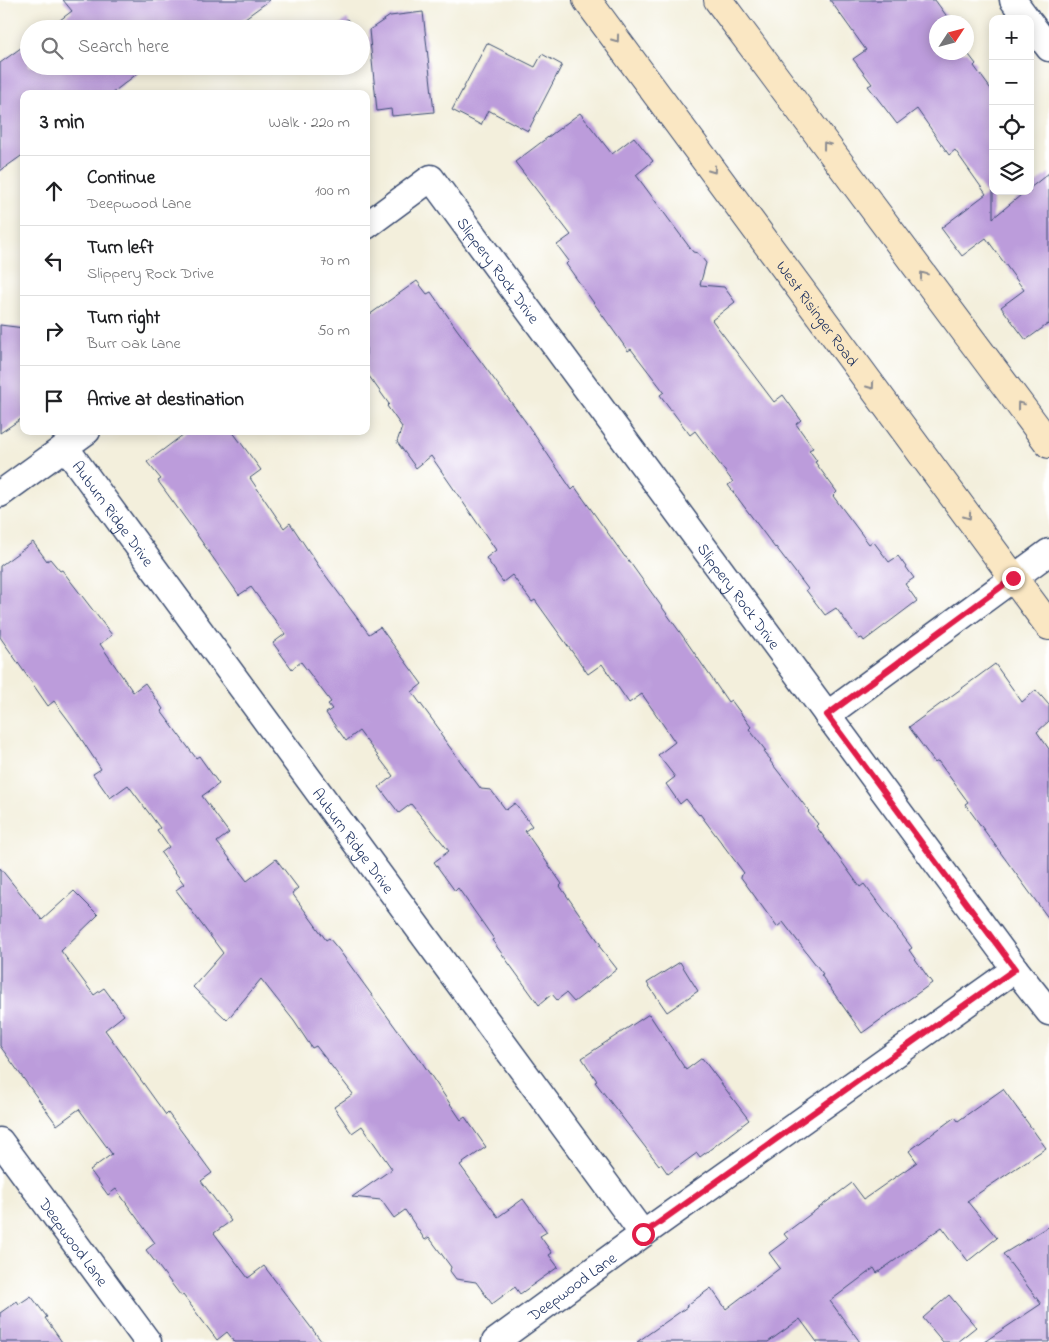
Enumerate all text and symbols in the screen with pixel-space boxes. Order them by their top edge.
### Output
north arrow [929,15,974,60]
map controls [989,15,1034,195]
button: + [989,15,1034,60]
search box [20,20,370,75]
one-way arrow [611,33,619,42]
icon: search [38,34,66,62]
text: Search here [78,34,169,61]
button: − [989,60,1034,105]
button: locate [989,105,1034,150]
text: 3 min [40,108,84,138]
text: Walk · 220 m [269,111,350,135]
one-way arrow [823,141,832,150]
button: layers [989,150,1034,195]
one-way arrow [707,164,716,174]
text: Continue [87,165,155,192]
icon: ahead [40,177,68,205]
text: 100 m [315,179,350,203]
text: Deepwood Lane [87,192,191,216]
street label: Slippery Rock Drive [450,213,545,330]
text: Turn left [87,235,154,262]
icon: left [40,247,68,275]
text: 70 m [320,249,350,273]
street label: West Risinger Road [769,256,863,372]
text: Slippery Rock Drive [87,262,214,286]
one-way arrow [920,271,929,281]
text: Turn right [87,305,160,332]
icon: right [40,317,68,345]
text: 50 m [318,319,350,343]
text: Burr Oak Lane [87,332,181,356]
one-way arrow [865,380,874,390]
icon: arrive [40,387,68,415]
text: Arrive at destination [87,387,244,414]
one-way arrow [1017,401,1026,411]
street label: Auburn Ridge Drive [65,456,159,573]
one-way arrow [962,510,970,519]
street label: Slippery Rock Drive [690,539,786,656]
route end [1002,567,1025,590]
street label: Auburn Ridge Drive [305,784,400,900]
street label: Deepwood Lane [31,1193,114,1293]
route start [632,1223,655,1246]
street label: Deepwood Lane [523,1247,623,1329]

